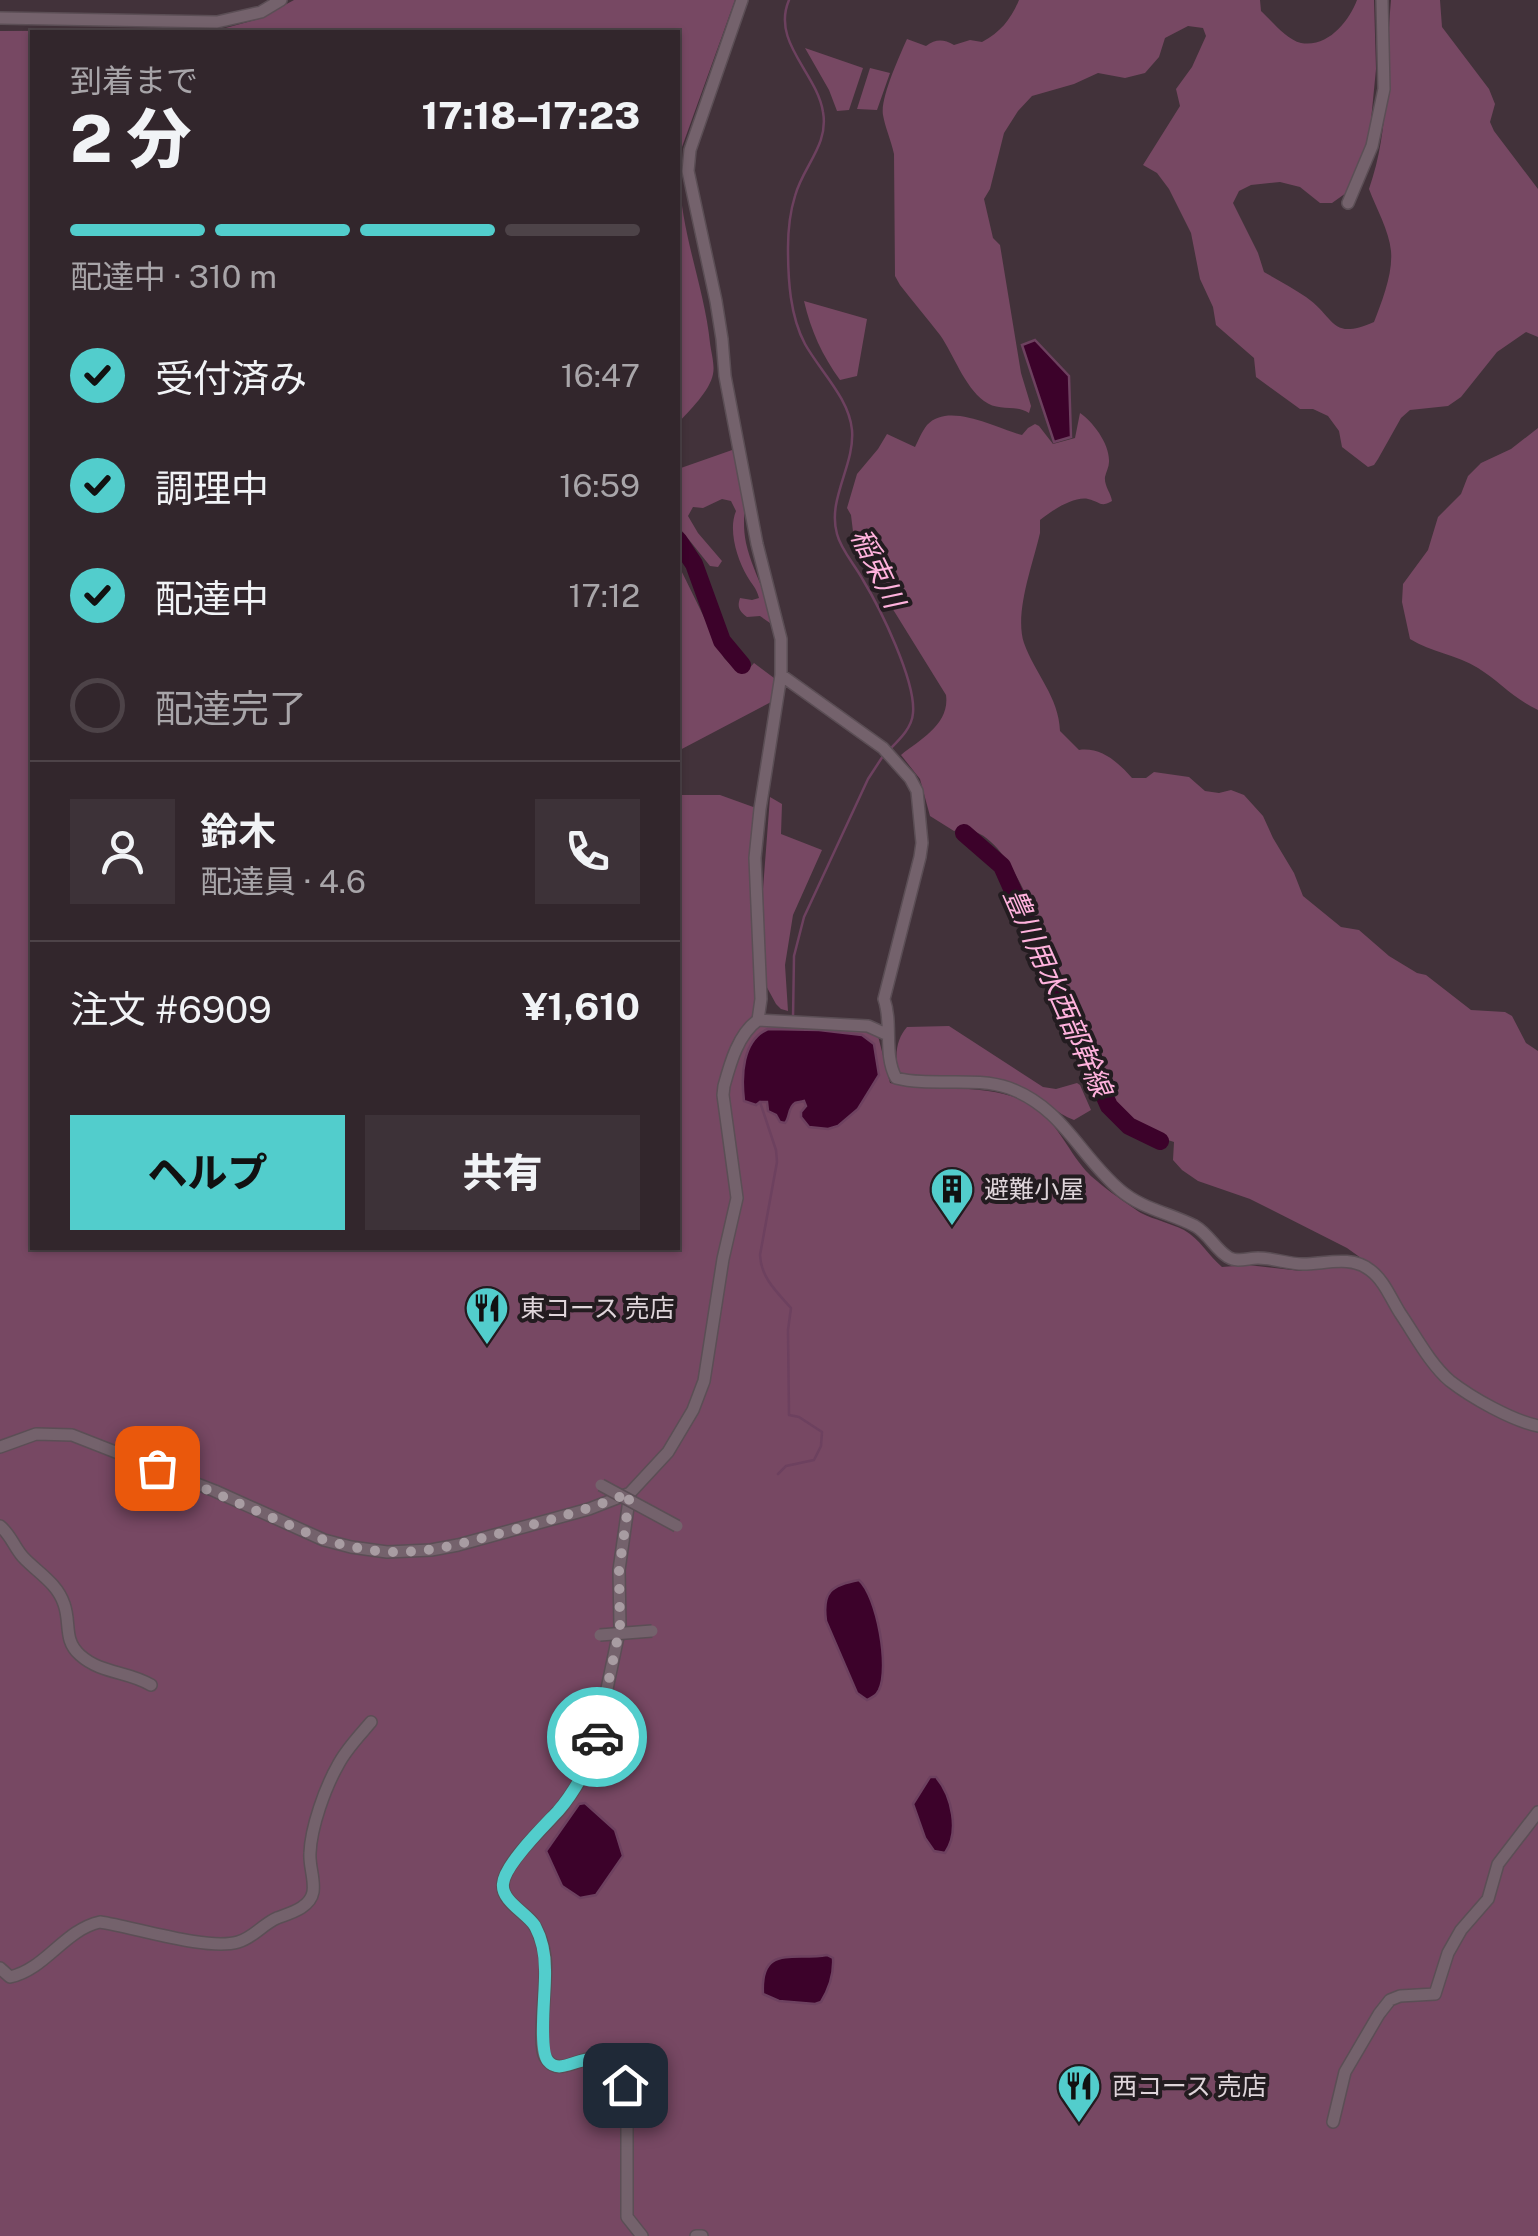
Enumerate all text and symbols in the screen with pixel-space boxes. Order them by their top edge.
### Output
text: 到着まで [70,62,198,99]
text: 17:18–17:23 [422,93,640,138]
text: 2 分 [70,100,192,177]
text: 配達中 · 310 m [70,258,277,295]
icon: check [70,348,125,403]
text: 受付済み [155,356,307,401]
text: 16:47 [561,357,640,394]
icon: check [70,458,125,513]
text: 調理中 [155,466,269,511]
text: 16:59 [559,467,640,504]
water label: 稲束川 [845,523,913,615]
icon: check [70,568,125,623]
text: 配達中 [155,576,269,621]
text: 17:12 [568,577,640,614]
text: 配達完了 [155,686,307,731]
button: person [70,799,175,904]
button: phone [535,799,640,904]
text: 鈴木 [200,809,276,854]
text: 配達員 · 4.6 [200,863,366,900]
water label: 豊川用水西部幹線 [998,883,1120,1104]
text: ¥1,610 [522,984,640,1029]
text: 注文 #6909 [70,987,272,1032]
button: ヘルプ [70,1115,345,1230]
button: 共有 [365,1115,640,1230]
building icon: 避難小屋 [929,1166,975,1227]
place label: 避難小屋 [984,1174,1084,1204]
restaurant icon: 東コース 売店 [464,1285,510,1346]
place label: 東コース 売店 [520,1293,675,1323]
pin [115,1426,200,1511]
icon: bag [130,1441,185,1496]
courier [547,1687,647,1787]
icon: car [570,1710,625,1765]
pin [583,2043,668,2128]
icon: home [598,2058,653,2113]
restaurant icon: 西コース 売店 [1056,2063,1102,2124]
place label: 西コース 売店 [1112,2071,1267,2101]

